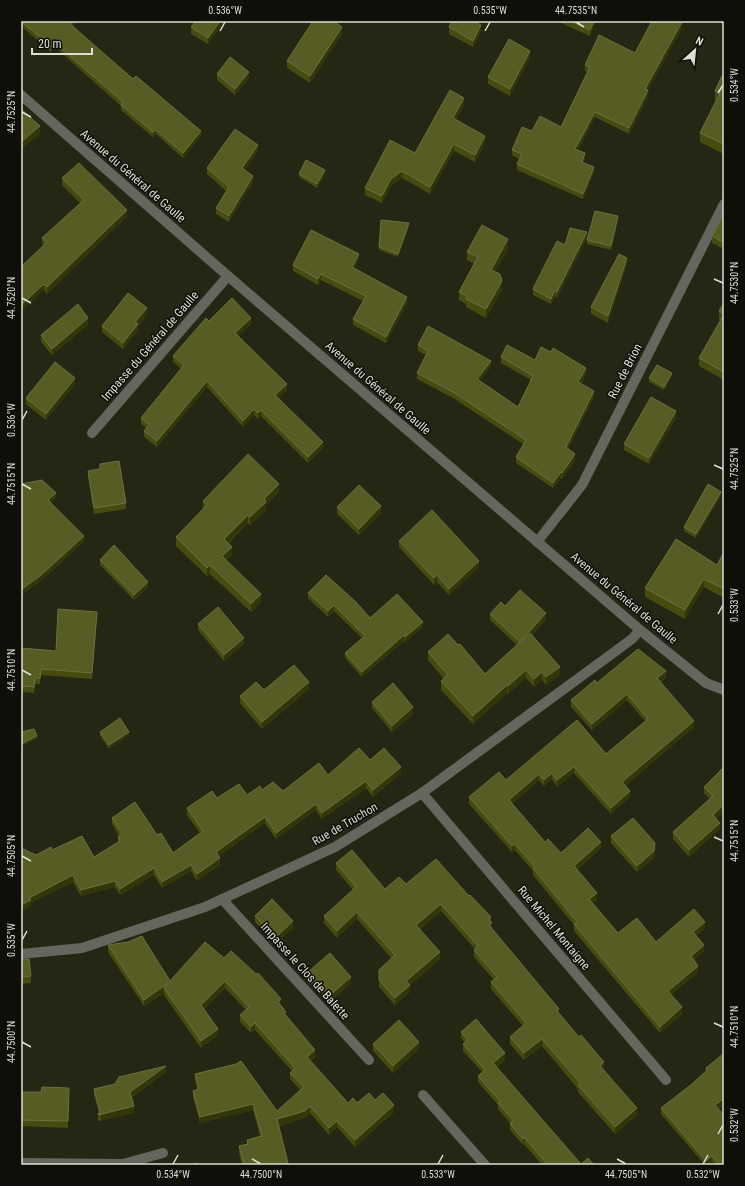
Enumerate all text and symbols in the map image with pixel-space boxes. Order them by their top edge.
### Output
text: 0.536°W [208,5,242,16]
text: 0.535°W [473,5,507,16]
text: 44.7535°N [555,5,597,16]
scale bar [32,30,92,56]
north arrow [675,30,715,70]
text: N [693,34,705,49]
text: 20 m [38,37,62,51]
text: 0.534°W [729,68,740,102]
text: 44.7525°N [6,91,17,133]
street label: Avenue du Général de Gaulle [78,127,189,226]
text: 44.7530°N [729,262,740,304]
text: 44.7520°N [6,277,17,319]
street label: Impasse du Général de Gaulle [99,288,202,404]
street label: Avenue du Général de Gaulle [323,339,434,438]
street label: Rue de Brion [605,341,645,401]
text: 0.536°W [6,403,17,437]
text: 44.7525°N [729,448,740,490]
text: 44.7515°N [6,463,17,505]
street label: Avenue du Général de Gaulle [568,549,680,647]
text: 0.533°W [729,588,740,622]
text: 44.7510°N [6,649,17,691]
street label: Rue de Truchon [310,800,380,848]
text: 44.7515°N [729,820,740,862]
text: 44.7505°N [6,835,17,877]
street label: Rue Michel Montaigne [515,883,593,973]
street label: Impasse le Clos de Balette [258,920,353,1023]
text: 0.535°W [6,923,17,957]
text: 44.7510°N [729,1006,740,1048]
text: 44.7500°N [6,1021,17,1063]
text: 0.532°W [729,1108,740,1142]
text: 0.534°W [156,1169,190,1180]
text: 44.7500°N [240,1169,282,1180]
text: 0.533°W [421,1169,455,1180]
text: 44.7505°N [605,1169,647,1180]
text: 0.532°W [686,1169,720,1180]

